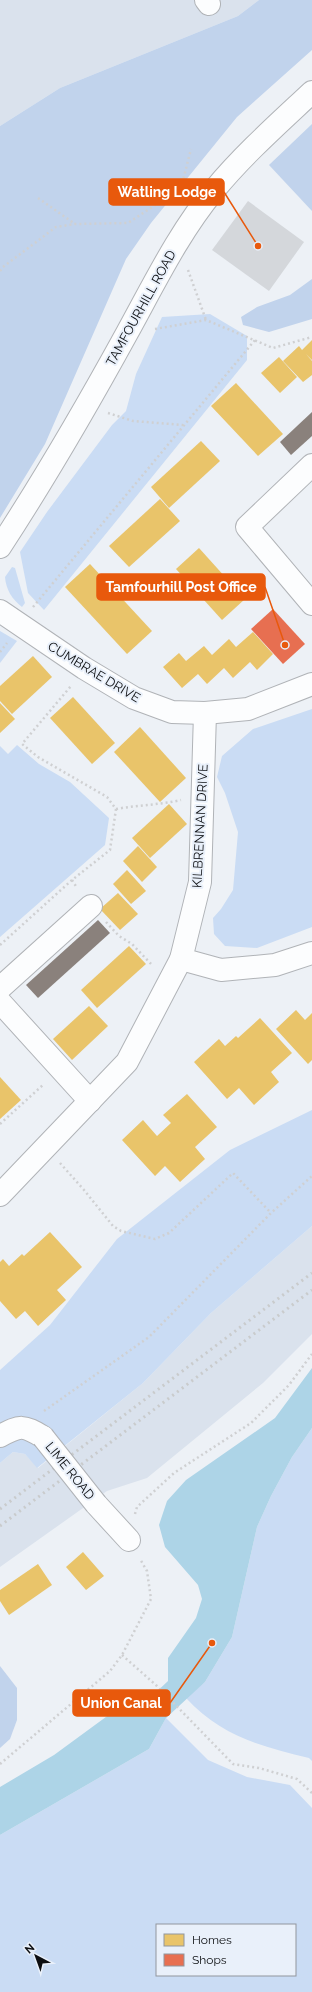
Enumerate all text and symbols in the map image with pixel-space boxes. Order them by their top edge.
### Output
callout: Watling Lodge [109,179,224,205]
text: Watling Lodge [118,184,217,200]
street label: TAMFOURHILL ROAD [103,248,179,368]
callout: Tamfourhill Post Office [97,574,265,600]
text: Tamfourhill Post Office [105,579,257,595]
street label: CUMBRAE DRIVE [45,639,143,706]
street label: KILBRENNAN DRIVE [189,764,211,888]
street label: LIME ROAD [42,1439,98,1503]
callout: Union Canal [73,1690,170,1716]
text: Union Canal [80,1695,162,1711]
legend [156,1924,296,1976]
text: Homes [192,1933,232,1947]
north arrow [16,1936,56,1976]
text: N [22,1941,37,1956]
text: Shops [192,1953,227,1967]

